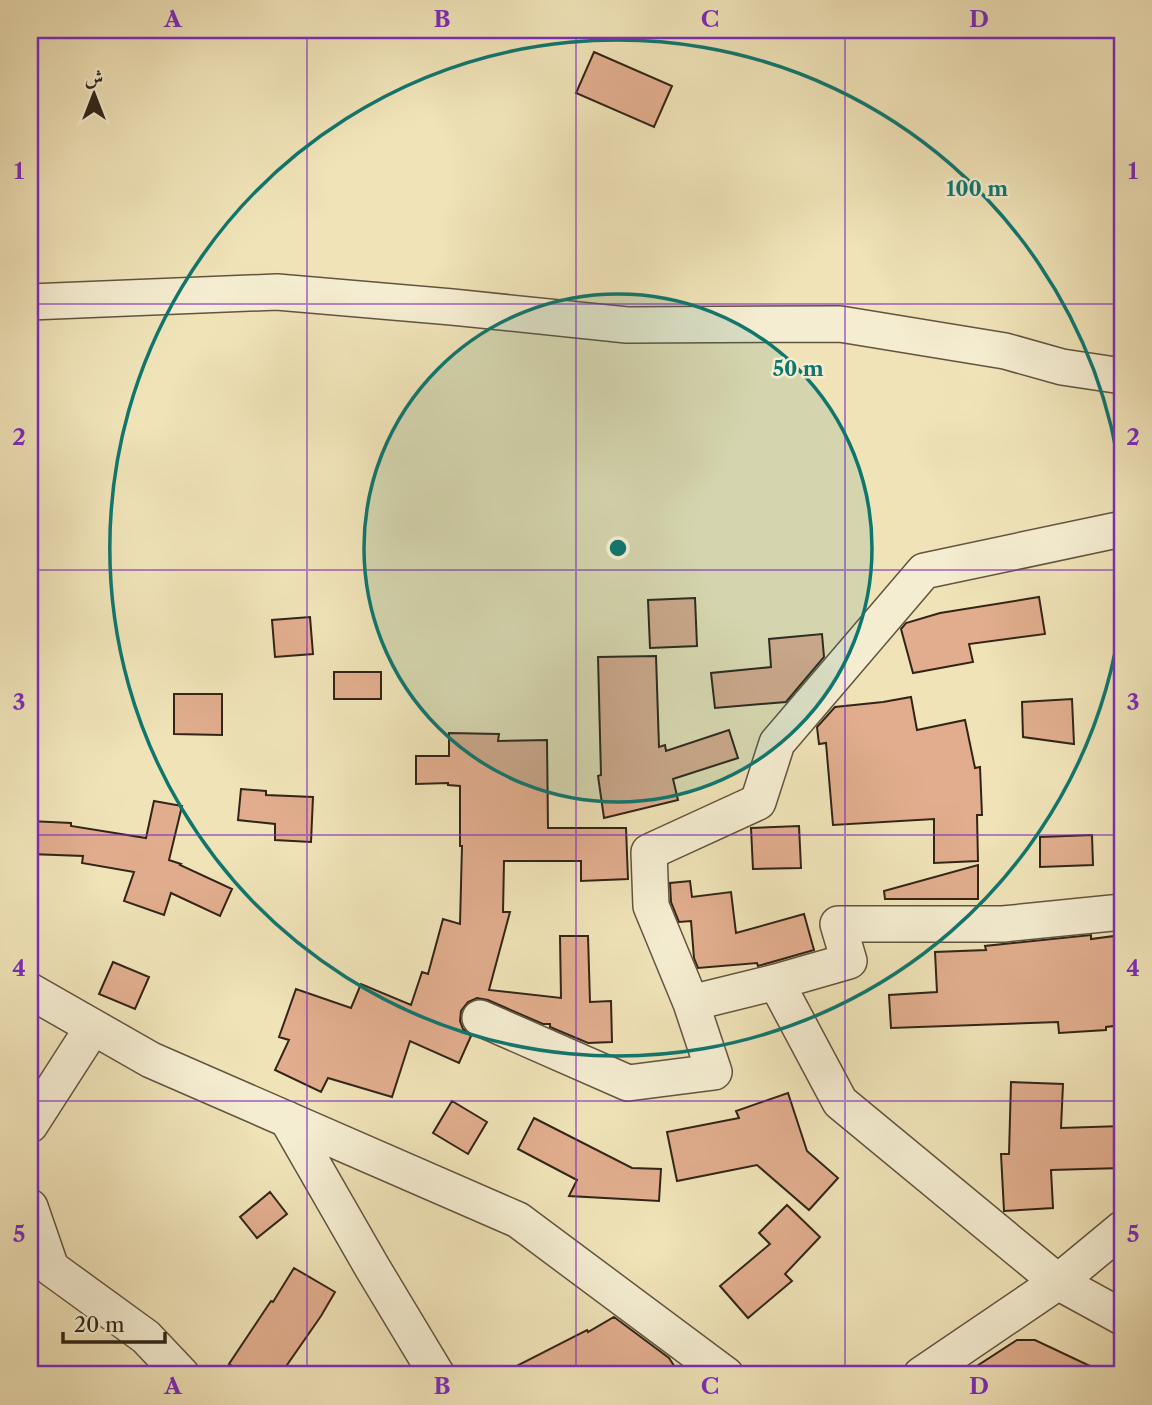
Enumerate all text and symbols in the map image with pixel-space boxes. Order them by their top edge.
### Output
text: A [163,5,183,33]
text: B [433,5,451,33]
text: C [701,5,719,33]
text: D [969,5,989,33]
north arrow [60,60,130,130]
text: ش [85,66,103,89]
text: 1 [14,157,25,185]
text: 1 [1128,157,1139,185]
text: 100 m [946,176,1008,201]
text: 50 m [772,356,824,381]
text: 2 [12,423,26,451]
text: 2 [1126,423,1140,451]
centre of rings [606,536,630,560]
text: 3 [13,688,26,716]
text: 3 [1127,688,1140,716]
text: 4 [12,954,26,982]
text: 4 [1126,954,1140,982]
text: 5 [13,1220,25,1248]
text: 5 [1127,1220,1139,1248]
scale bar [63,1300,164,1344]
text: 20 m [74,1312,125,1337]
text: A [163,1372,183,1400]
text: B [433,1372,451,1400]
text: C [701,1372,719,1400]
text: D [969,1372,989,1400]

